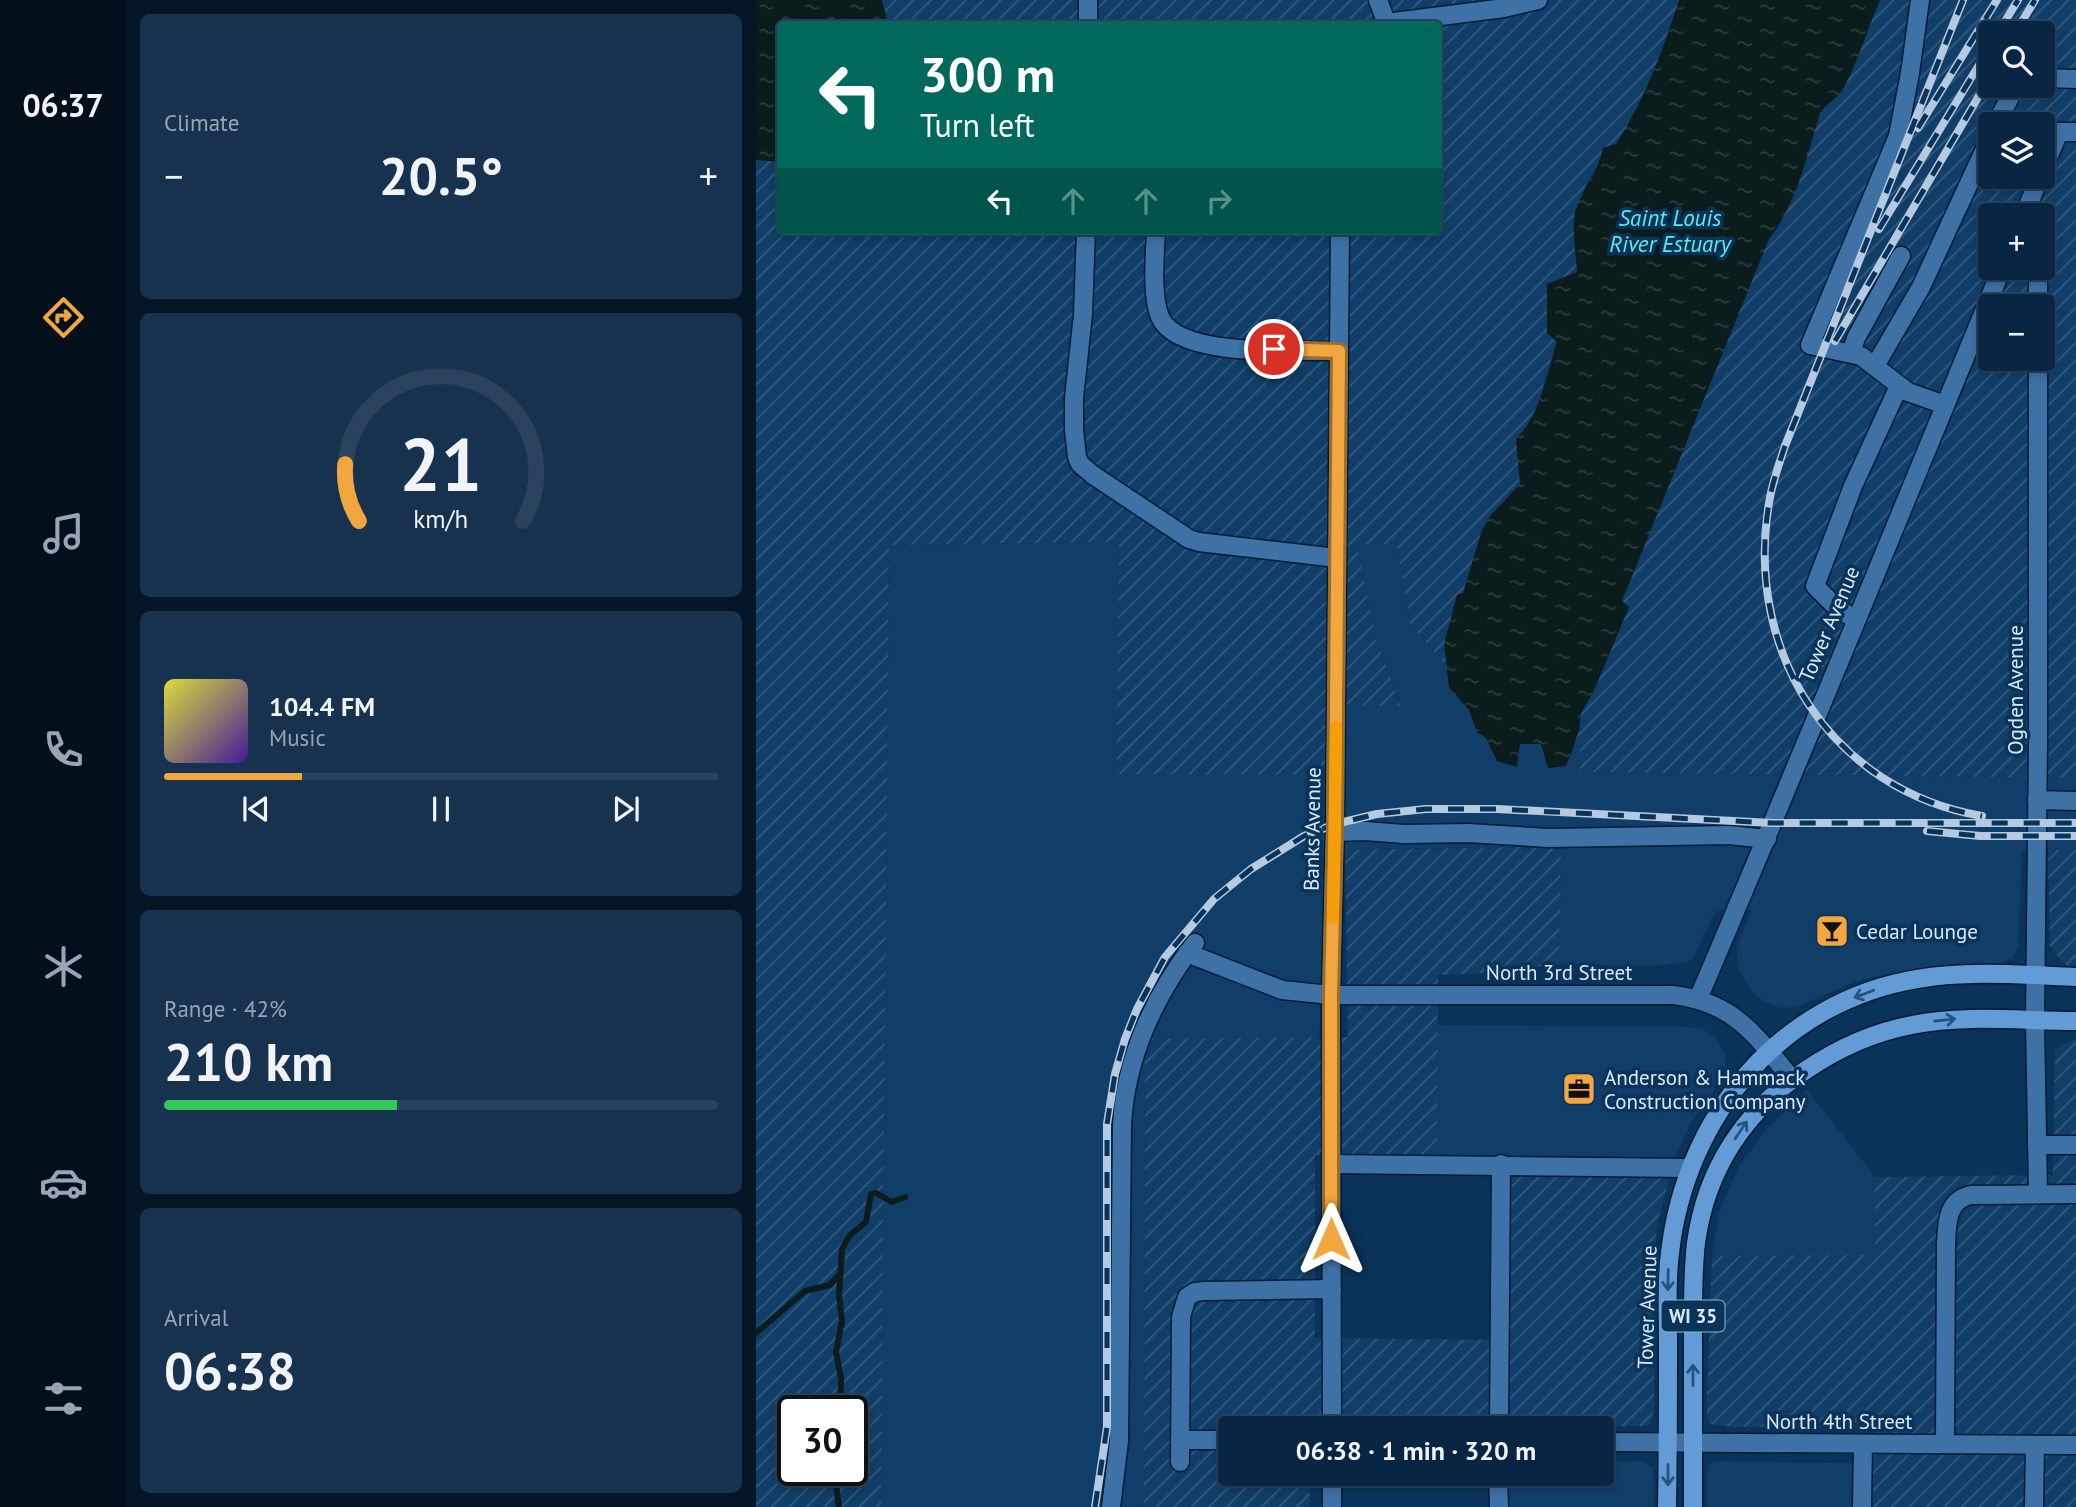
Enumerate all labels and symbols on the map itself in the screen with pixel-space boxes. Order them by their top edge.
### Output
water label: Saint Louis River Estuary [1609,203,1733,258]
pin [1244,319,1304,379]
street label: Tower Avenue [1792,562,1866,686]
street label: Ogden Avenue [2002,625,2029,755]
street label: Banks Avenue [1297,767,1327,891]
bar icon: Cedar Lounge [1813,912,1851,950]
place label: Cedar Lounge [1856,918,1978,945]
street label: North 3rd Street [1486,959,1632,986]
one-way arrow [1854,989,1875,1002]
one-way arrow [1933,1014,1955,1027]
place label: Anderson & Hammack Construction Company [1604,1064,1806,1115]
office icon: Anderson & Hammack Construction Company [1560,1070,1598,1108]
one-way arrow [1734,1121,1748,1140]
position arrow [1294,1202,1368,1276]
street label: Tower Avenue [1631,1245,1663,1369]
one-way arrow [1662,1269,1675,1292]
road number: WI 35 [1662,1300,1724,1332]
one-way arrow [1686,1363,1700,1386]
speed limit sign: 30 [777,1395,868,1486]
street label: North 4th Street [1766,1408,1912,1435]
one-way arrow [1661,1463,1674,1486]

